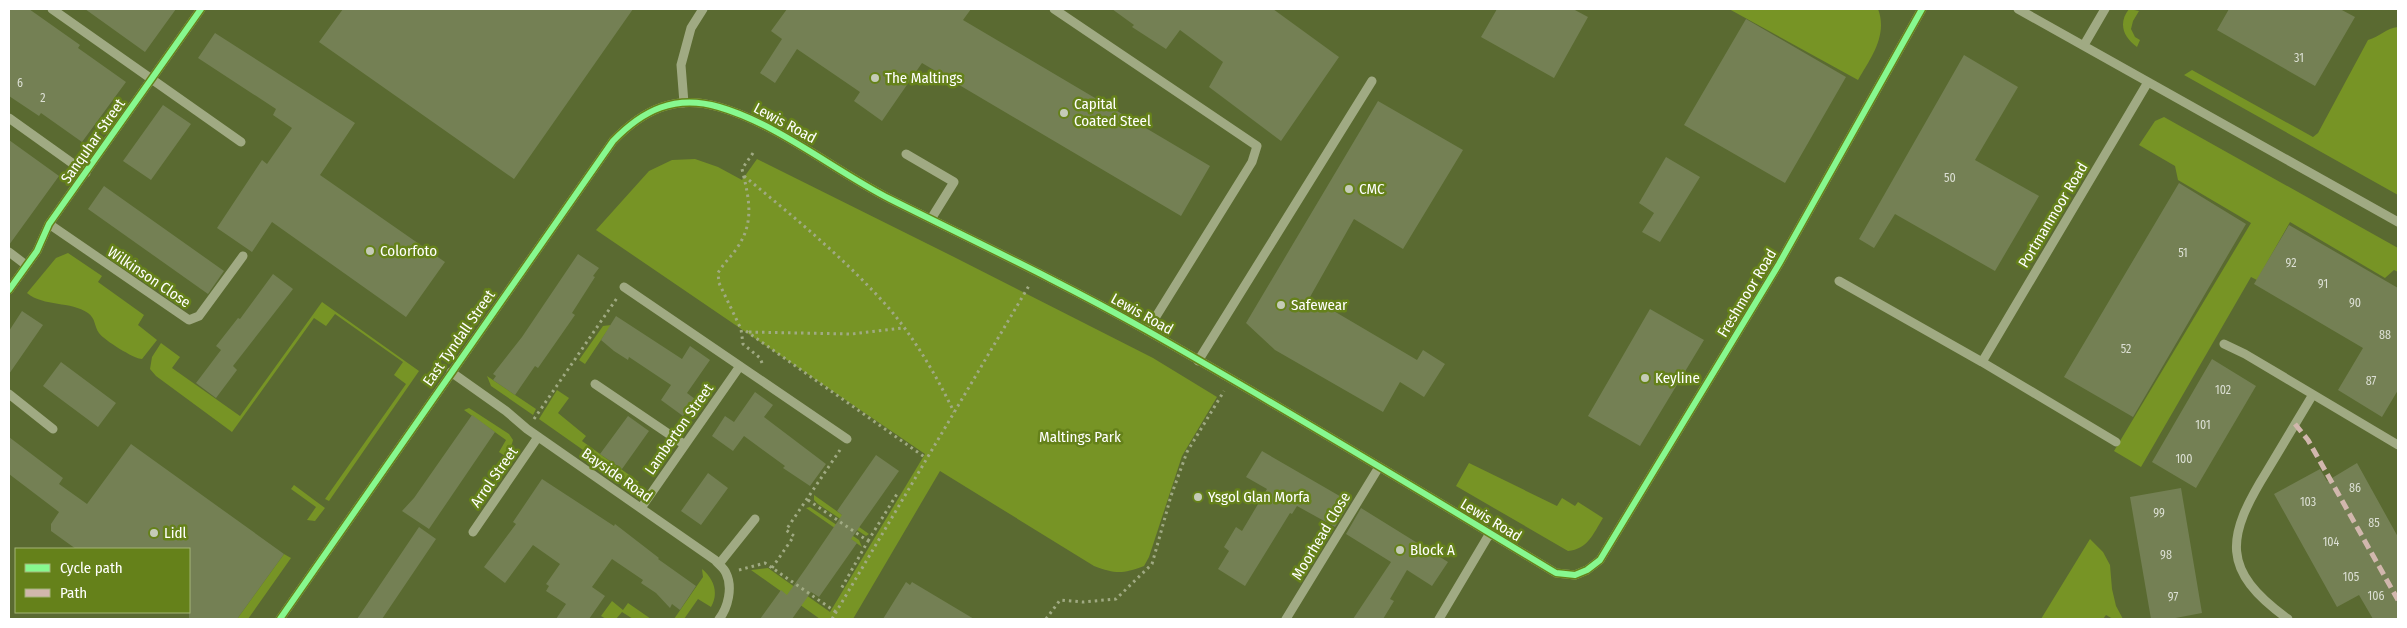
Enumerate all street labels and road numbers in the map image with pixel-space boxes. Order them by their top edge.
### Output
street label: Sanquhar Street [57,95,129,187]
street label: Lewis Road [751,99,819,147]
street label: Portmanmoor Road [2015,159,2091,271]
street label: Wilkinson Close [104,243,194,311]
street label: Freshmoor Road [1714,246,1780,340]
street label: East Tyndall Street [419,286,499,390]
street label: Lewis Road [1108,290,1176,338]
street label: Lamberton Street [641,380,717,478]
street label: Arrol Street [466,443,522,511]
street label: Bayside Road [578,444,656,506]
street label: Moorhead Close [1288,489,1354,583]
street label: Lewis Road [1457,495,1525,545]

